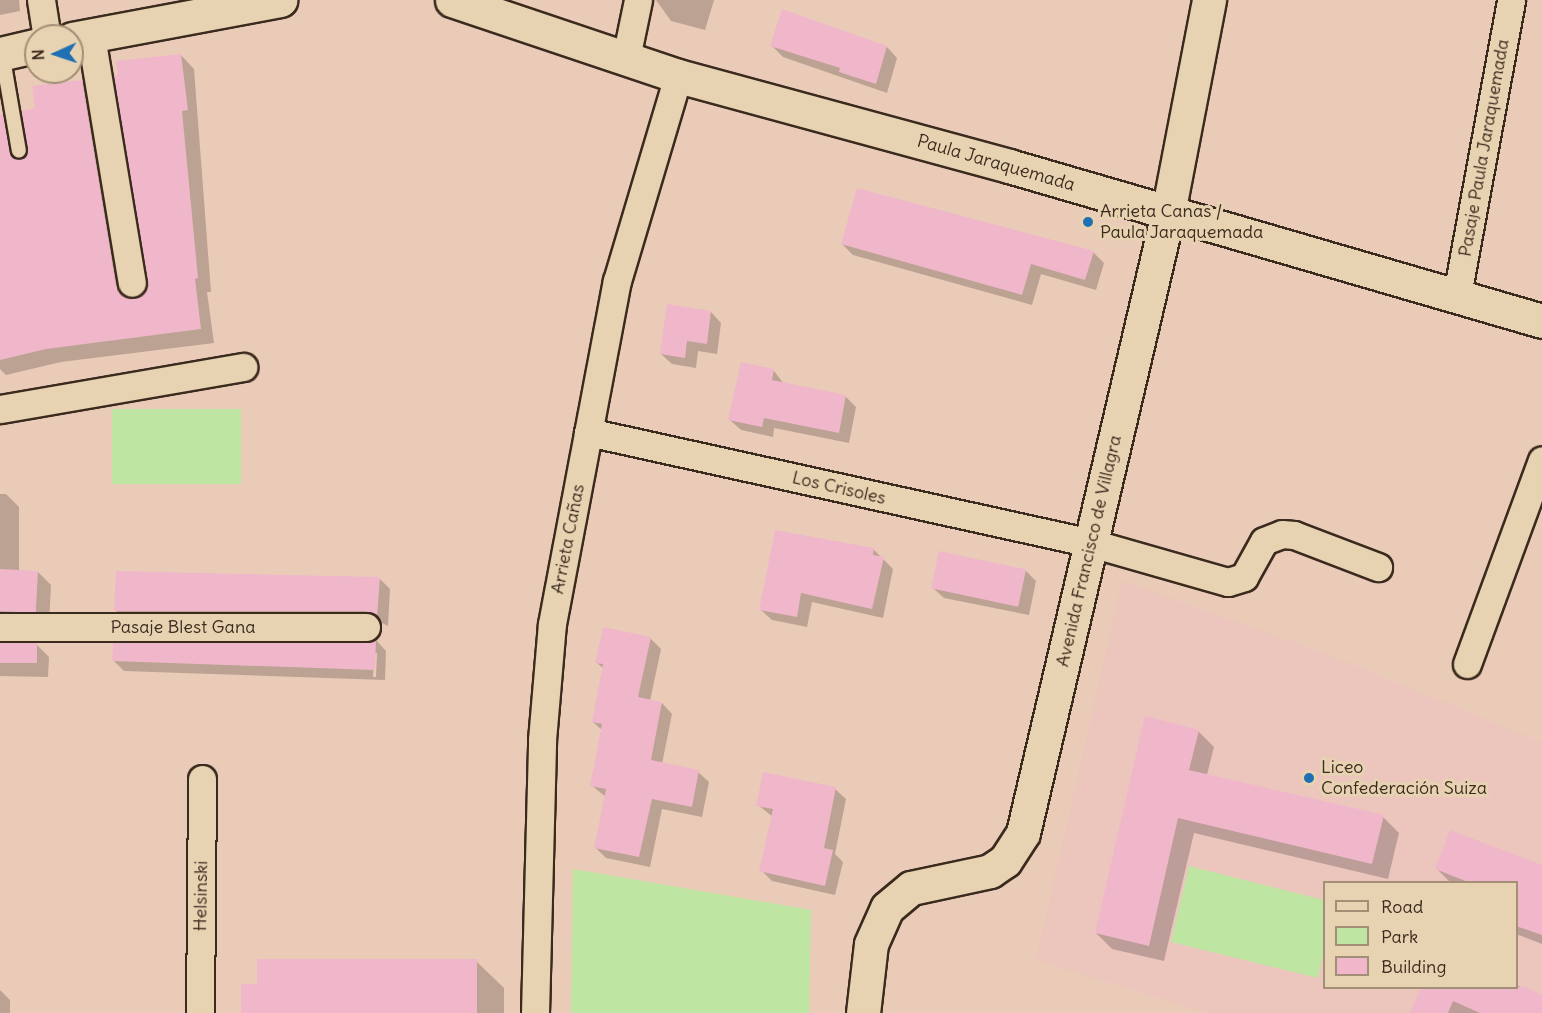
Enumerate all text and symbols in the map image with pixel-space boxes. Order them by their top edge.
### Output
north arrow [24,24,84,84]
street label: Pasaje Paula Jaraquemada [1454,38,1514,258]
text: N [28,49,48,61]
street label: Paula Jaraquemada [915,130,1077,196]
place label: Arrieta Canas / Paula Jaraquemada [1100,201,1263,244]
marker: Arrieta Canas / Paula Jaraquemada [1081,215,1095,229]
street label: Avenida Francisco de Villagra [1052,433,1126,669]
street label: Los Crisoles [790,467,888,509]
street label: Arrieta Cañas [547,482,589,596]
street label: Pasaje Blest Gana [110,616,256,638]
place label: Liceo Confederación Suiza [1321,757,1487,800]
marker: Liceo Confederación Suiza [1302,771,1316,785]
street label: Helsinski [190,861,212,931]
legend [1323,881,1518,989]
text: Road [1381,895,1423,918]
text: Park [1381,925,1418,948]
text: Building [1381,955,1446,978]

